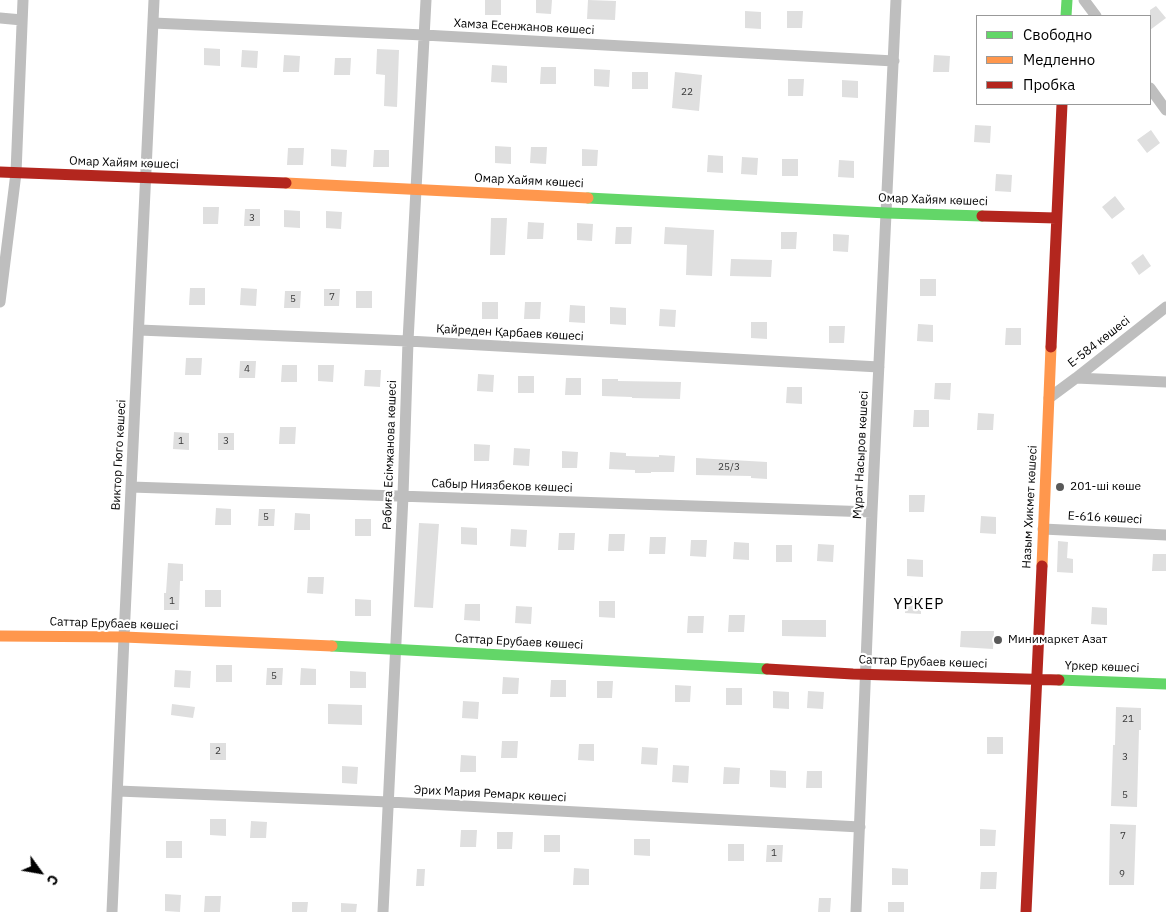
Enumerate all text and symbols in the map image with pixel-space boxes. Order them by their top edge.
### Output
legend [976,15,1151,105]
street label: Хамза Есенжанов көшесі [453,16,595,38]
text: Свободно [1023,25,1092,44]
text: Медленно [1023,50,1095,69]
text: Пробка [1023,75,1075,94]
house number: 22 [681,86,693,98]
street label: Омар Хайям көшесі [69,154,179,172]
street label: Омар Хайям көшесі [474,171,584,191]
street label: Омар Хайям көшесі [878,191,988,209]
house number: 3 [249,212,255,224]
house number: 7 [329,291,335,303]
house number: 5 [290,293,296,305]
street label: Е-584 көшесі [1065,313,1133,371]
street label: Қайреден Қарбаев көшесі [436,322,584,344]
house number: 4 [244,363,250,375]
street label: Рәбиға Есімжанова көшесі [380,380,400,530]
street label: Мұрат Насыров көшесі [850,390,872,520]
street label: Виктор Гюго көшесі [109,399,129,511]
house number: 1 [178,435,184,447]
house number: 3 [223,435,229,447]
street label: Назым Хикмет көшесі [1020,445,1040,569]
house number: 25/3 [718,461,740,473]
street label: Сабыр Ниязбеков көшесі [431,476,573,496]
place label: 201-ші көше [1070,480,1141,494]
marker: 201-ші көше [1054,481,1066,493]
street label: Е-616 көшесі [1067,509,1143,527]
house number: 5 [263,511,269,523]
house number: 1 [169,595,175,607]
district label: ҮРКЕР [893,596,945,614]
street label: Саттар Ерубаев көшесі [49,615,179,633]
street label: Саттар Ерубаев көшесі [454,631,584,653]
place label: Минимаркет Азат [1008,633,1107,647]
marker: Минимаркет Азат [992,634,1004,646]
street label: Саттар Ерубаев көшесі [858,653,988,671]
street label: Үркер көшесі [1064,659,1140,675]
house number: 5 [271,670,277,682]
house number: 21 [1122,713,1134,725]
house number: 2 [215,745,221,757]
house number: 3 [1122,751,1128,763]
street label: Эрих Мария Ремарк көшесі [413,783,567,805]
house number: 5 [1122,789,1128,801]
house number: 7 [1120,830,1126,842]
north arrow [15,847,65,897]
house number: 1 [771,847,777,859]
house number: 9 [1119,868,1125,880]
text: С [43,871,63,889]

